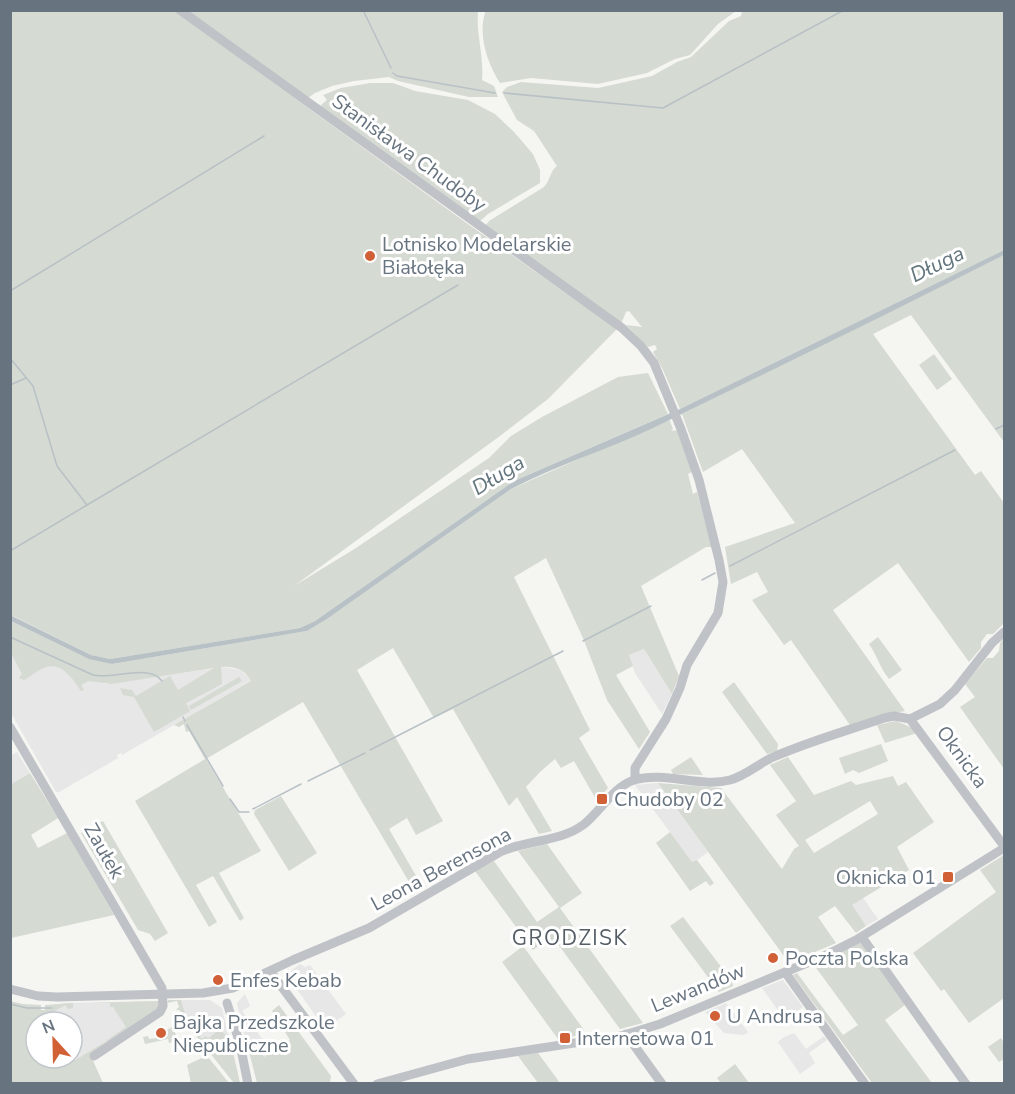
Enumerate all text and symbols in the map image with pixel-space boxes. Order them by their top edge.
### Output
street label: Stanisława Chudoby [326,88,492,219]
place label: Lotnisko Modelarskie Białołęka [382,231,571,281]
water label: Długa [905,239,969,289]
marker: Lotnisko Modelarskie Białołęka [363,249,377,263]
water label: Długa [466,448,530,502]
street label: Oknicka [930,720,994,794]
place label: Chudoby 02 [614,786,724,813]
marker: Chudoby 02 [595,792,609,806]
street label: Zaułek [77,818,131,885]
street label: Leona Berensona [366,821,516,917]
place label: Oknicka 01 [836,864,936,891]
marker: Oknicka 01 [941,870,955,884]
district label: GRODZISK [512,924,628,952]
place label: Poczta Polska [785,945,909,972]
marker: Poczta Polska [766,951,780,965]
street label: Lewandów [647,957,749,1019]
place label: Enfes Kebab [230,967,342,994]
marker: Enfes Kebab [211,973,225,987]
place label: U Andrusa [727,1003,823,1030]
place label: Bajka Przedszkole Niepubliczne [173,1009,335,1059]
marker: U Andrusa [708,1009,722,1023]
north arrow [24,1010,84,1070]
text: N [39,1015,58,1039]
place label: Internetowa 01 [577,1025,714,1052]
marker: Bajka Przedszkole Niepubliczne [154,1026,168,1040]
marker: Internetowa 01 [558,1031,572,1045]

